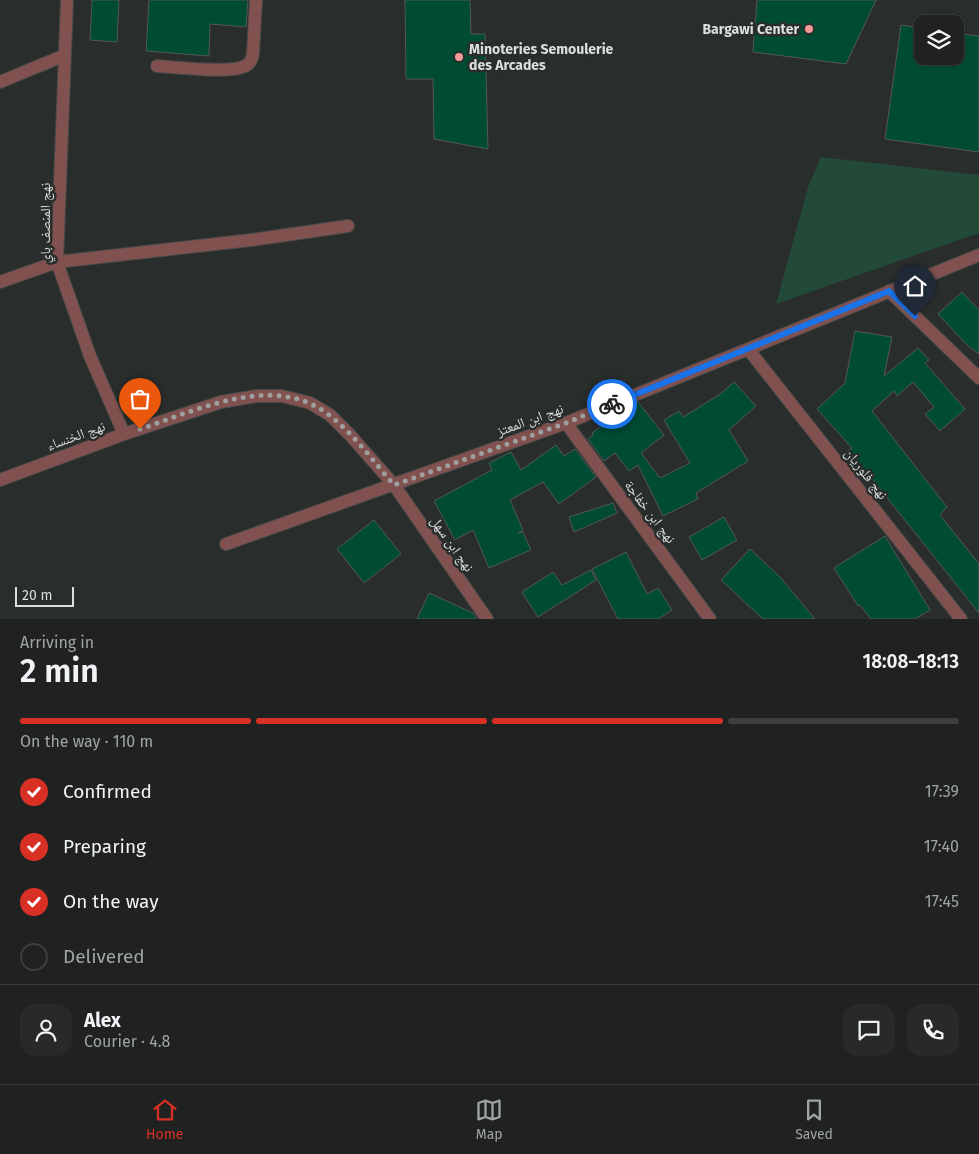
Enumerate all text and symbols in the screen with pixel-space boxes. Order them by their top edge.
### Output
map controls [914,15,964,65]
button: layers [914,15,964,65]
place label: Bargawi Center [702,21,799,38]
marker: Bargawi Center [803,23,815,35]
place label: Minoteries Semoulerie des Arcades [469,41,614,74]
marker: Minoteries Semoulerie des Arcades [453,51,465,63]
street label: نهج المنصف باي [37,183,56,263]
pin [894,265,936,316]
icon: home [901,272,929,300]
pin [119,378,161,429]
courier [587,379,637,429]
icon: bag [126,385,154,413]
icon: bike [598,390,626,418]
street label: نهج ابن المعتز [493,400,566,441]
street label: نهج الخنساء [44,418,108,455]
street label: نهج فلوريان [840,445,891,504]
street label: نهج ابن خفاجة [620,477,679,548]
street label: نهج ابن سهل [426,513,477,576]
scale bar [15,584,74,607]
text: 20 m [22,587,52,604]
text: Arriving in [20,633,94,652]
text: 18:08–18:13 [862,650,959,673]
text: 2 min [20,652,99,690]
text: On the way · 110 m [20,732,153,751]
icon: check [20,778,48,806]
text: Confirmed [63,780,152,803]
text: 17:39 [925,782,959,801]
icon: check [20,833,48,861]
text: Preparing [63,835,146,858]
text: 17:40 [924,837,959,856]
icon: check [20,888,48,916]
text: On the way [63,890,159,913]
text: 17:45 [925,892,959,911]
text: Delivered [63,945,145,968]
button: person [20,1004,72,1056]
button: chat [843,1004,895,1056]
button: phone [907,1004,959,1056]
text: Alex [84,1009,121,1032]
text: Courier · 4.8 [84,1032,170,1051]
tab: Home [146,1096,183,1143]
tab: Map [475,1096,503,1143]
tab: Saved [795,1096,833,1143]

